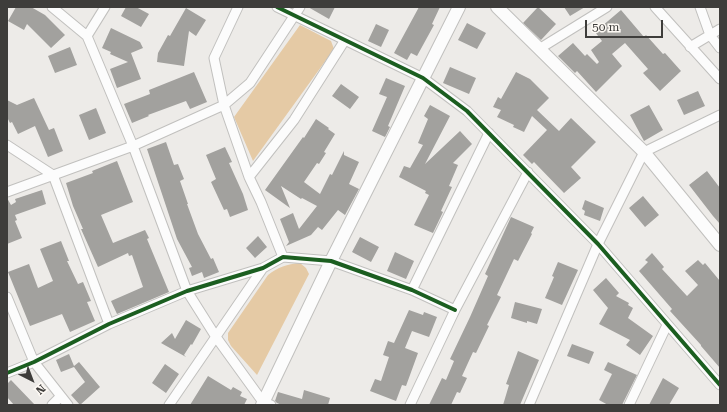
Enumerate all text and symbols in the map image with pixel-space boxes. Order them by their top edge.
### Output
scale bar [587,12,665,38]
text: 50 m [592,20,619,34]
north arrow [12,360,52,400]
text: N [33,382,48,397]

